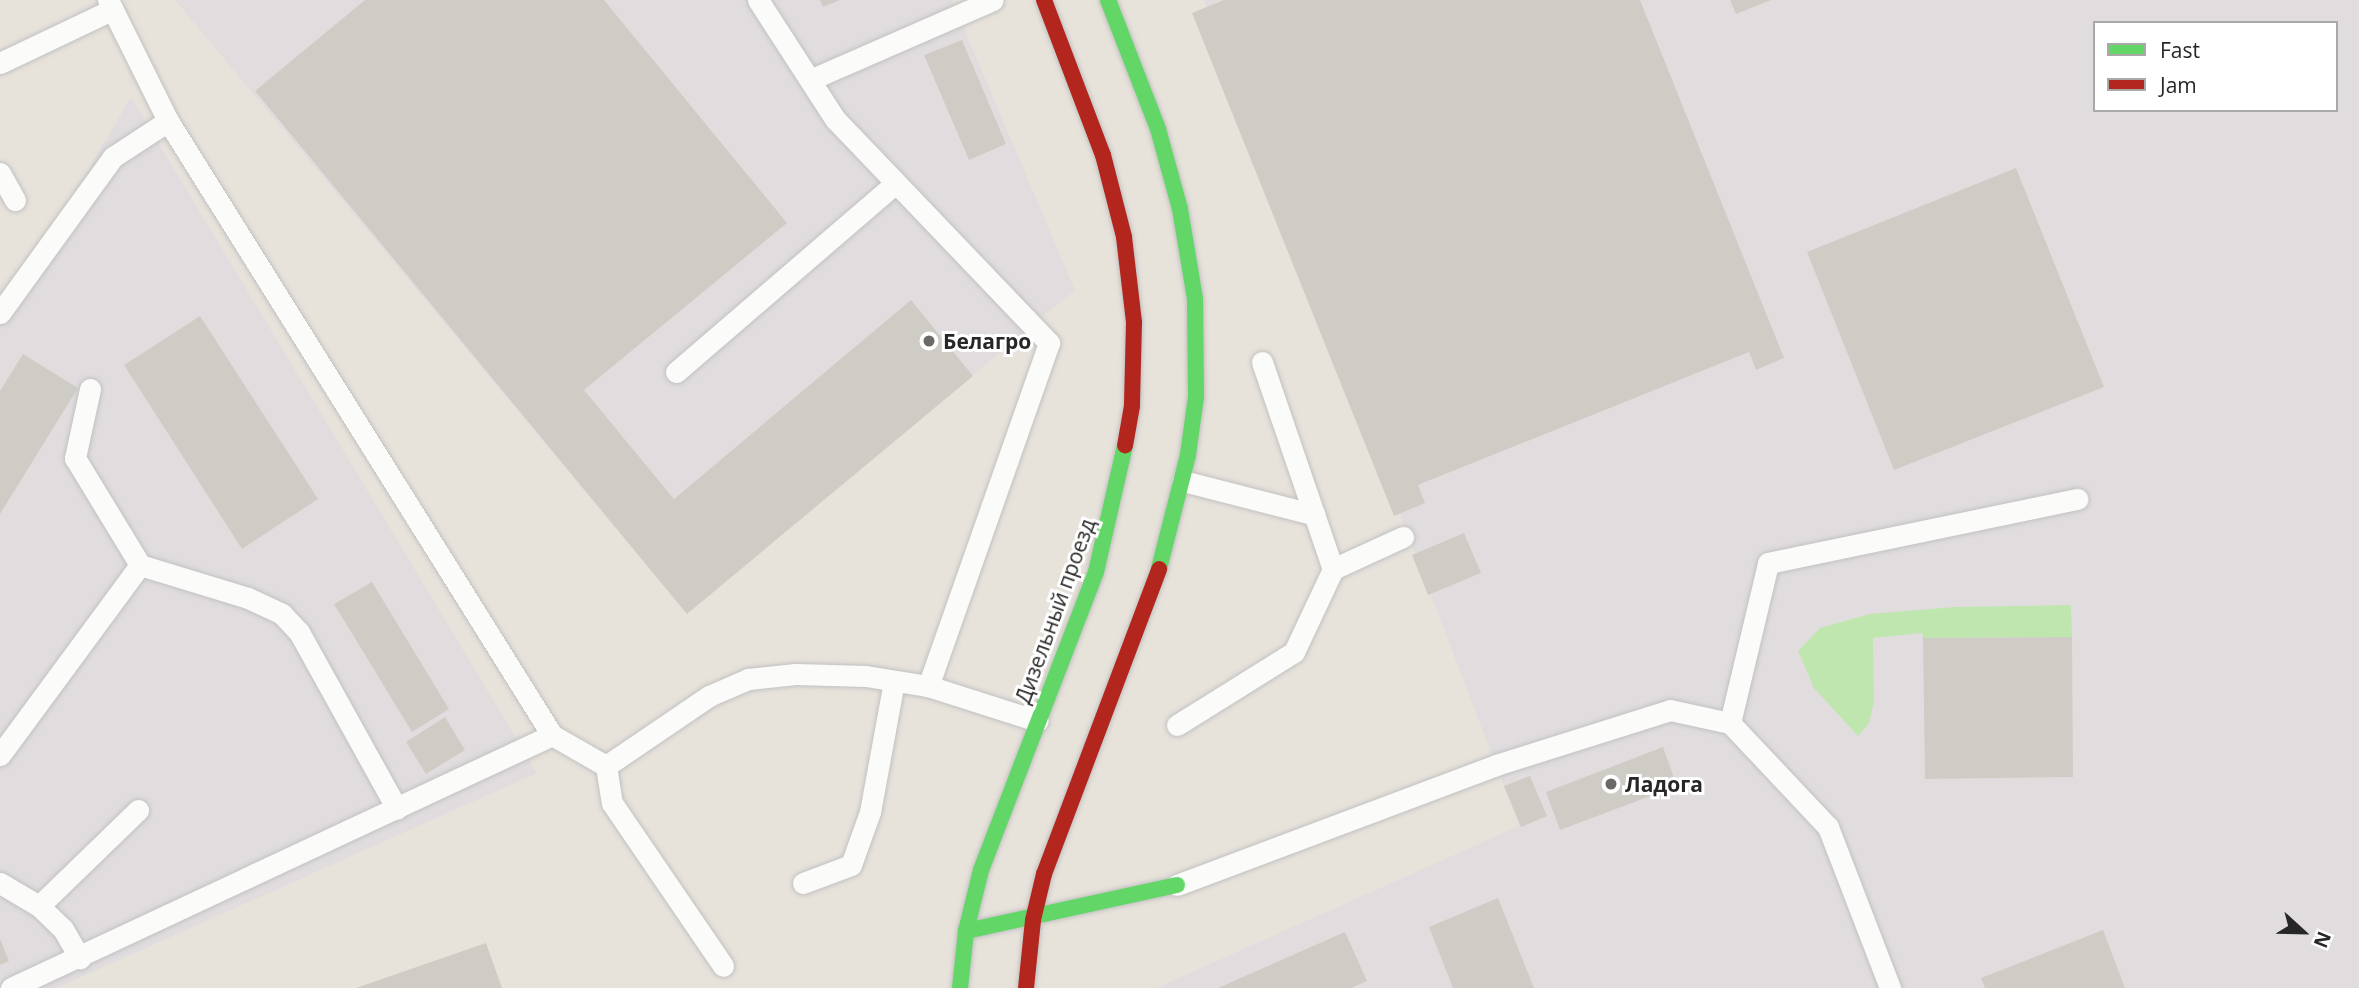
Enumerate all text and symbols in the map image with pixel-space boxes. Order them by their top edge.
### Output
legend [2093,21,2338,112]
text: Fast [2160,36,2200,64]
text: Jam [2160,71,2197,99]
place label: Белагро [943,328,1031,354]
marker: Белагро [921,333,937,349]
street label: Дизельный проезд [1010,515,1100,707]
place label: Ладога [1625,771,1703,797]
marker: Ладога [1603,776,1619,792]
north arrow [2268,897,2338,967]
text: N [2308,928,2337,952]

